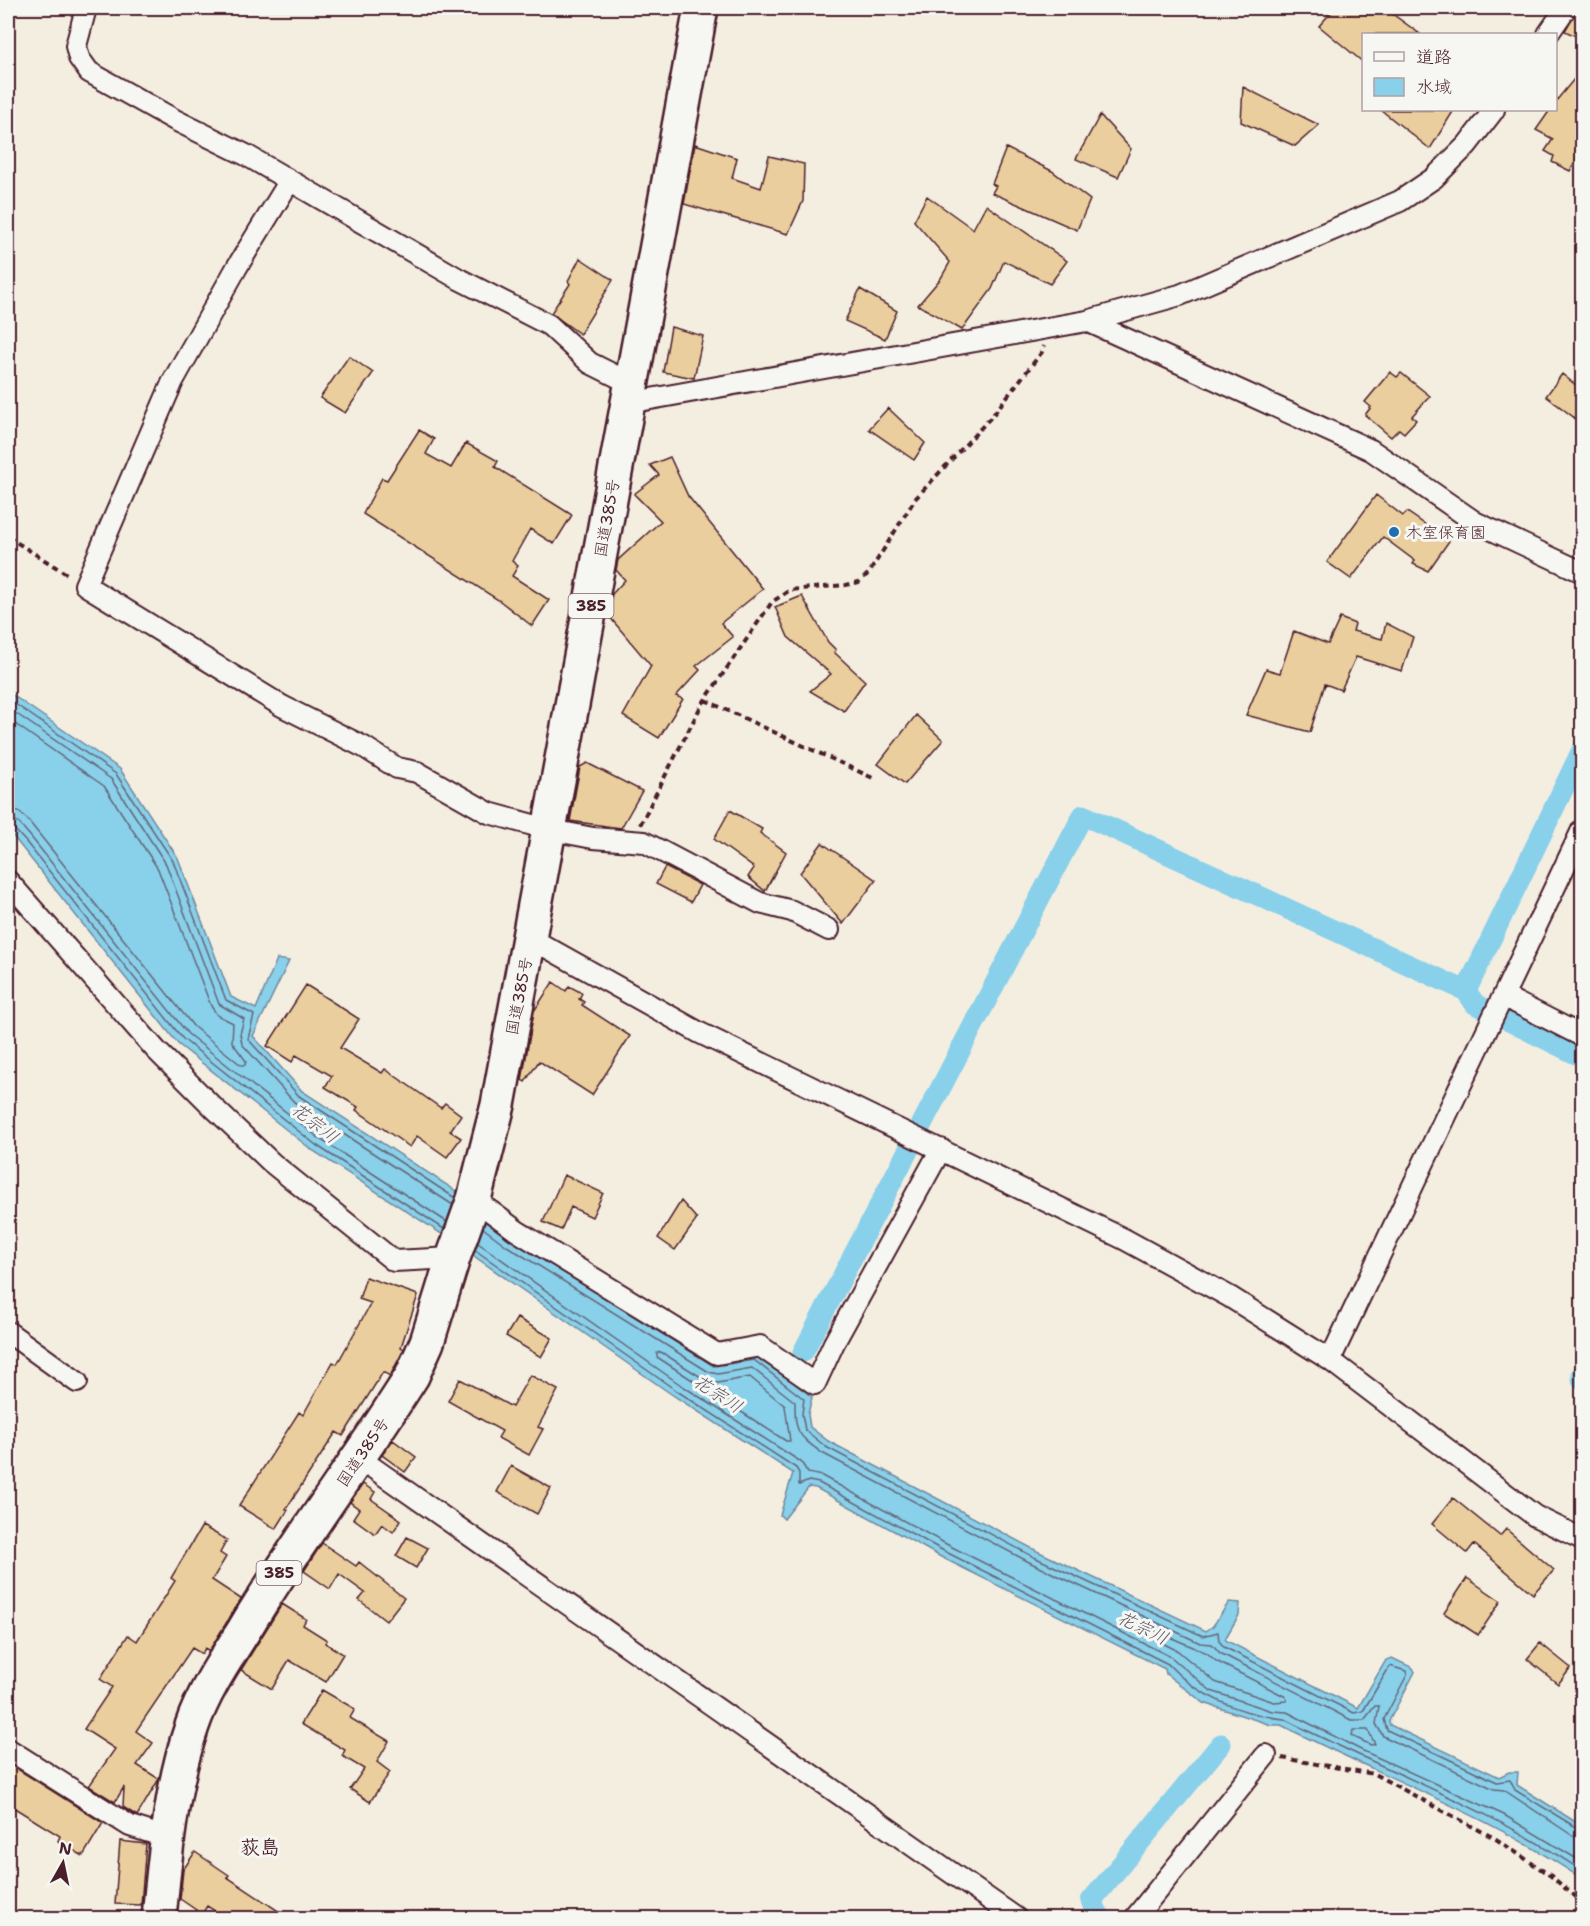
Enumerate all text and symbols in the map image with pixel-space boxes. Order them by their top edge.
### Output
legend [1362,33,1557,111]
text: 道路 [1416,45,1452,69]
text: 水域 [1416,75,1452,99]
street label: 国道385号 [590,477,624,559]
place label: 木室保育園 [1406,522,1486,543]
marker: 木室保育園 [1387,525,1401,539]
road number: 385 [568,594,614,618]
street label: 国道385号 [501,955,537,1037]
water label: 花宗川 [286,1097,344,1149]
water label: 花宗川 [689,1369,747,1419]
street label: 国道385号 [332,1413,394,1491]
road number: 385 [256,1561,302,1585]
water label: 花宗川 [1113,1605,1173,1651]
north arrow [33,1833,93,1893]
district label: 荻島 [240,1834,280,1860]
text: N [57,1837,73,1860]

